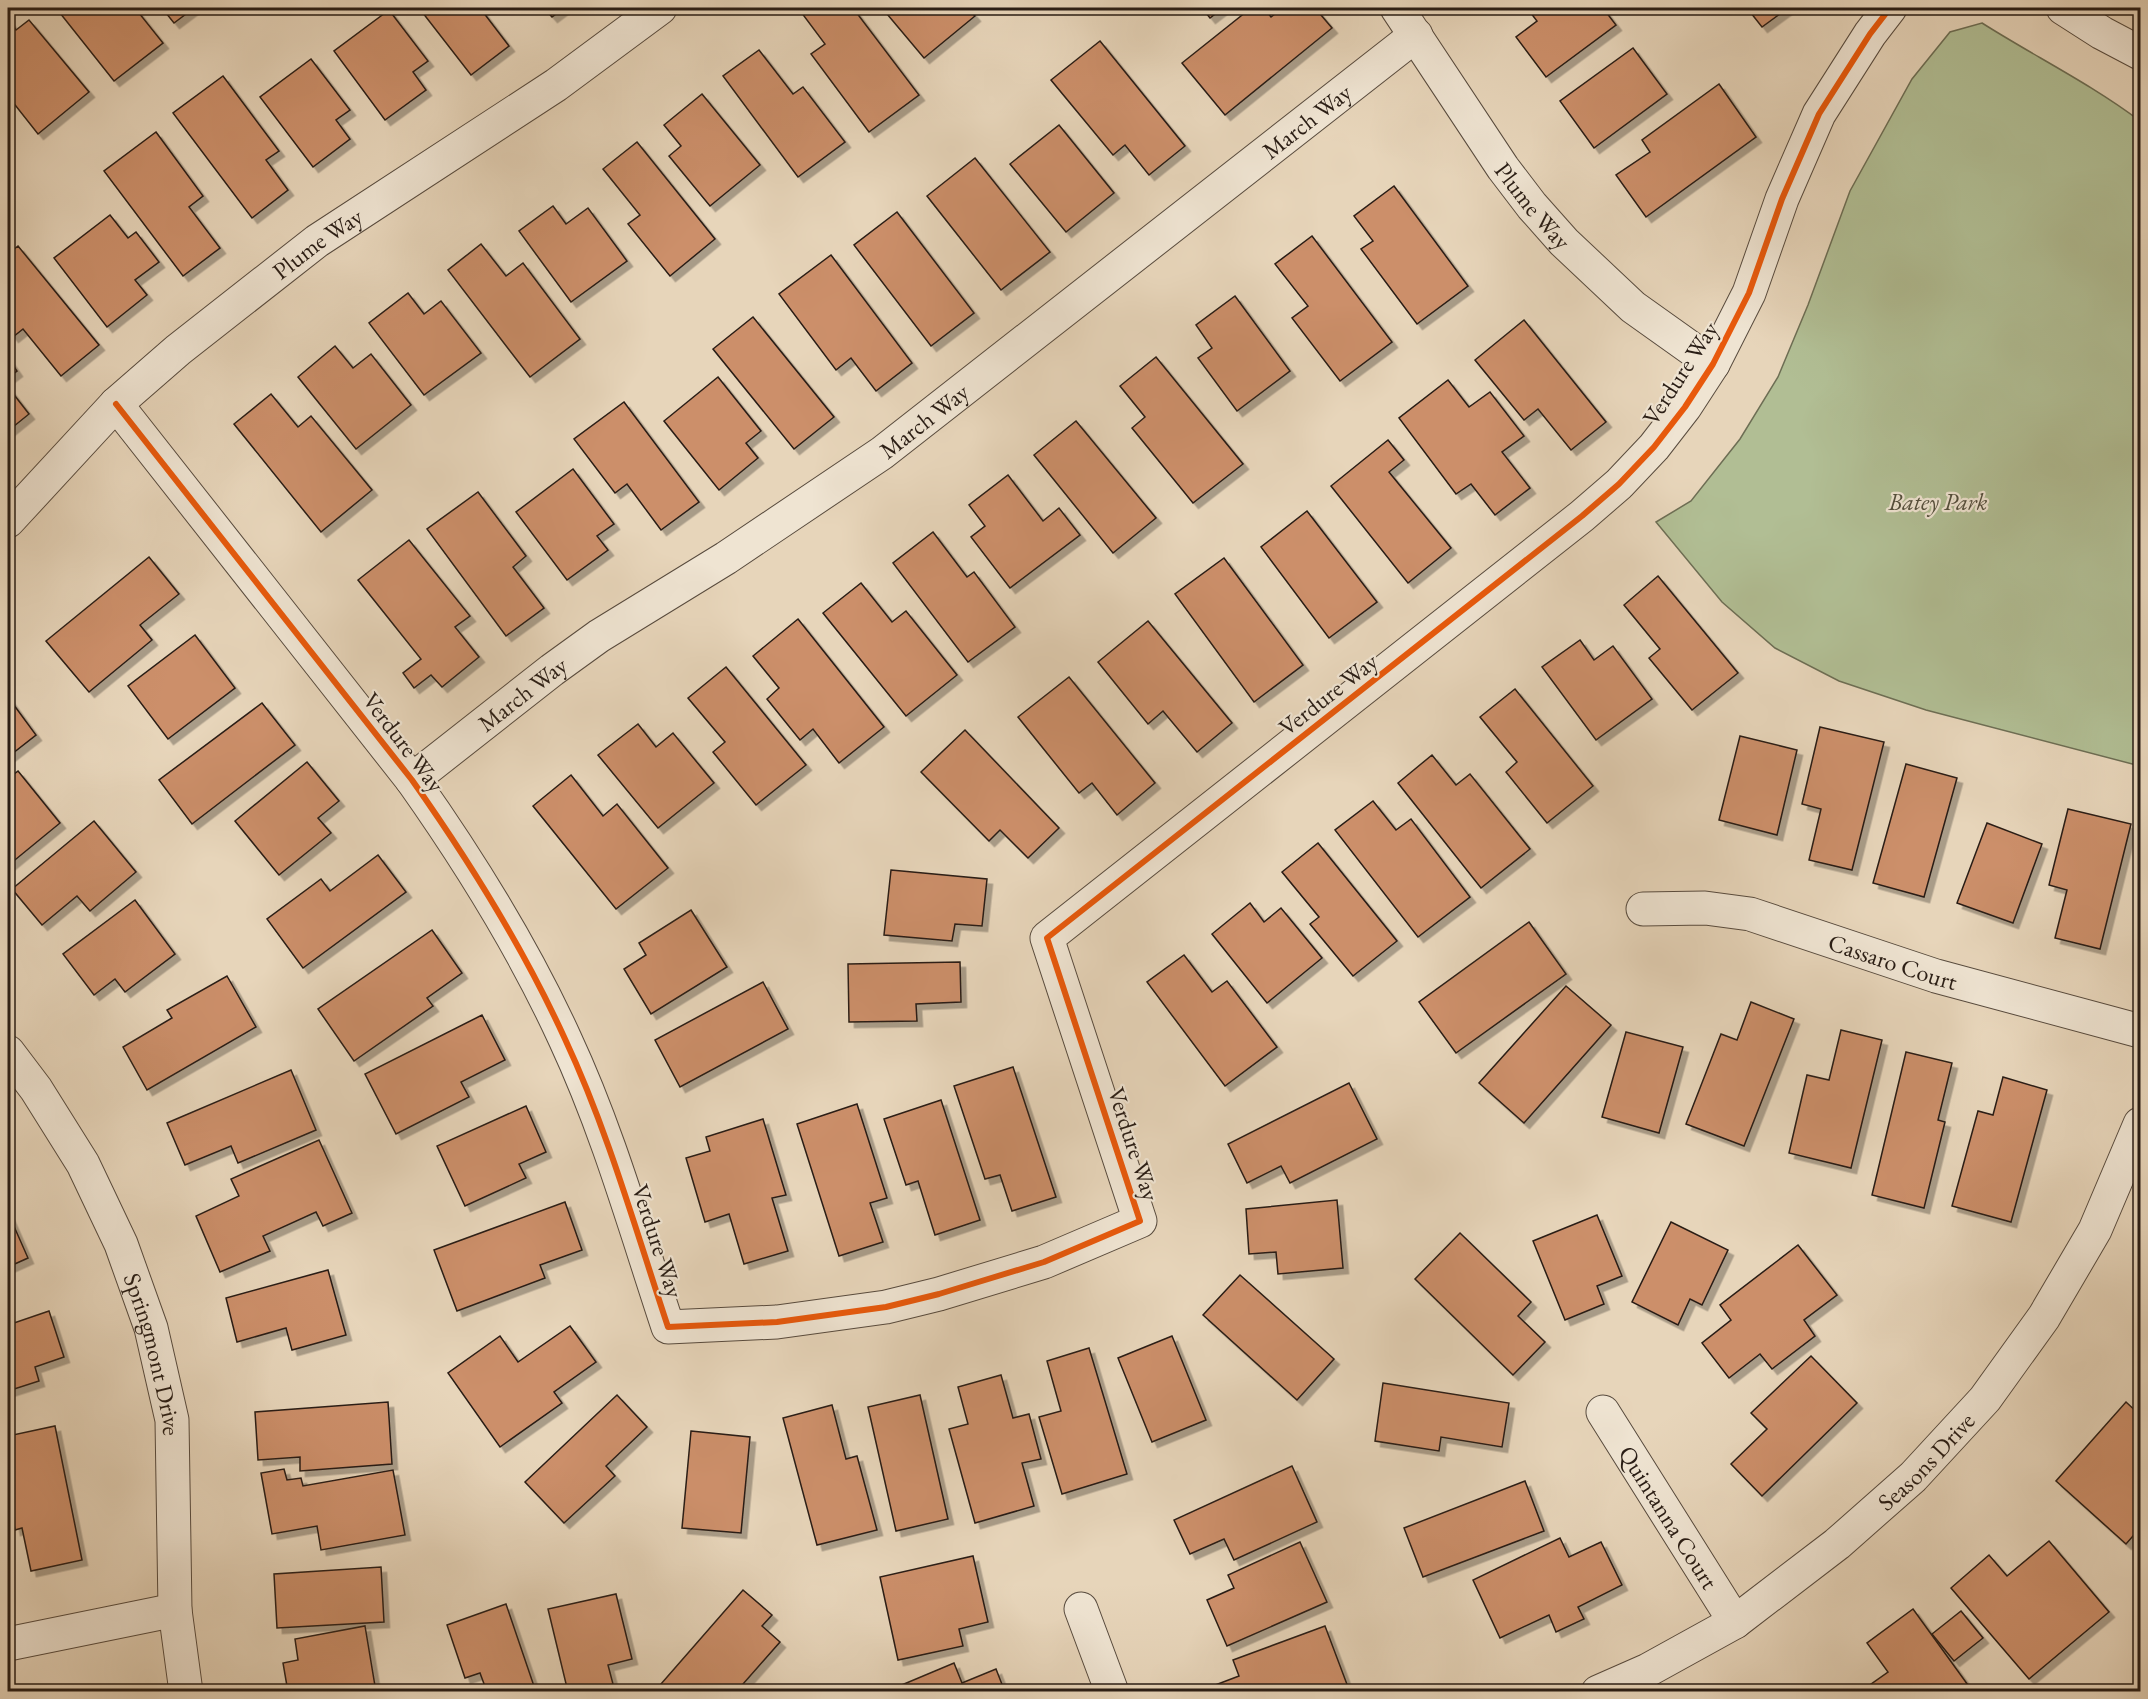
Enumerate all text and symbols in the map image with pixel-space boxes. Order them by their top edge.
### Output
street label: March Way [1255,76,1358,165]
street label: Plume Way [1488,155,1579,256]
street label: Plume Way [266,200,369,286]
street label: Verdure Way [1635,315,1725,431]
street label: March Way [873,375,975,465]
park label: Batey Park [1887,486,1988,517]
street label: Verdure Way [1272,645,1384,742]
street label: March Way [471,649,573,738]
street label: Verdure Way [356,686,452,799]
street label: Cassaro Court [1825,926,1961,997]
street label: Verdure Way [1101,1083,1167,1205]
street label: Verdure Way [625,1180,691,1302]
street label: Springmont Drive [117,1269,188,1436]
street label: Seasons Drive [1871,1405,1981,1517]
street label: Quintanna Court [1612,1439,1726,1595]

